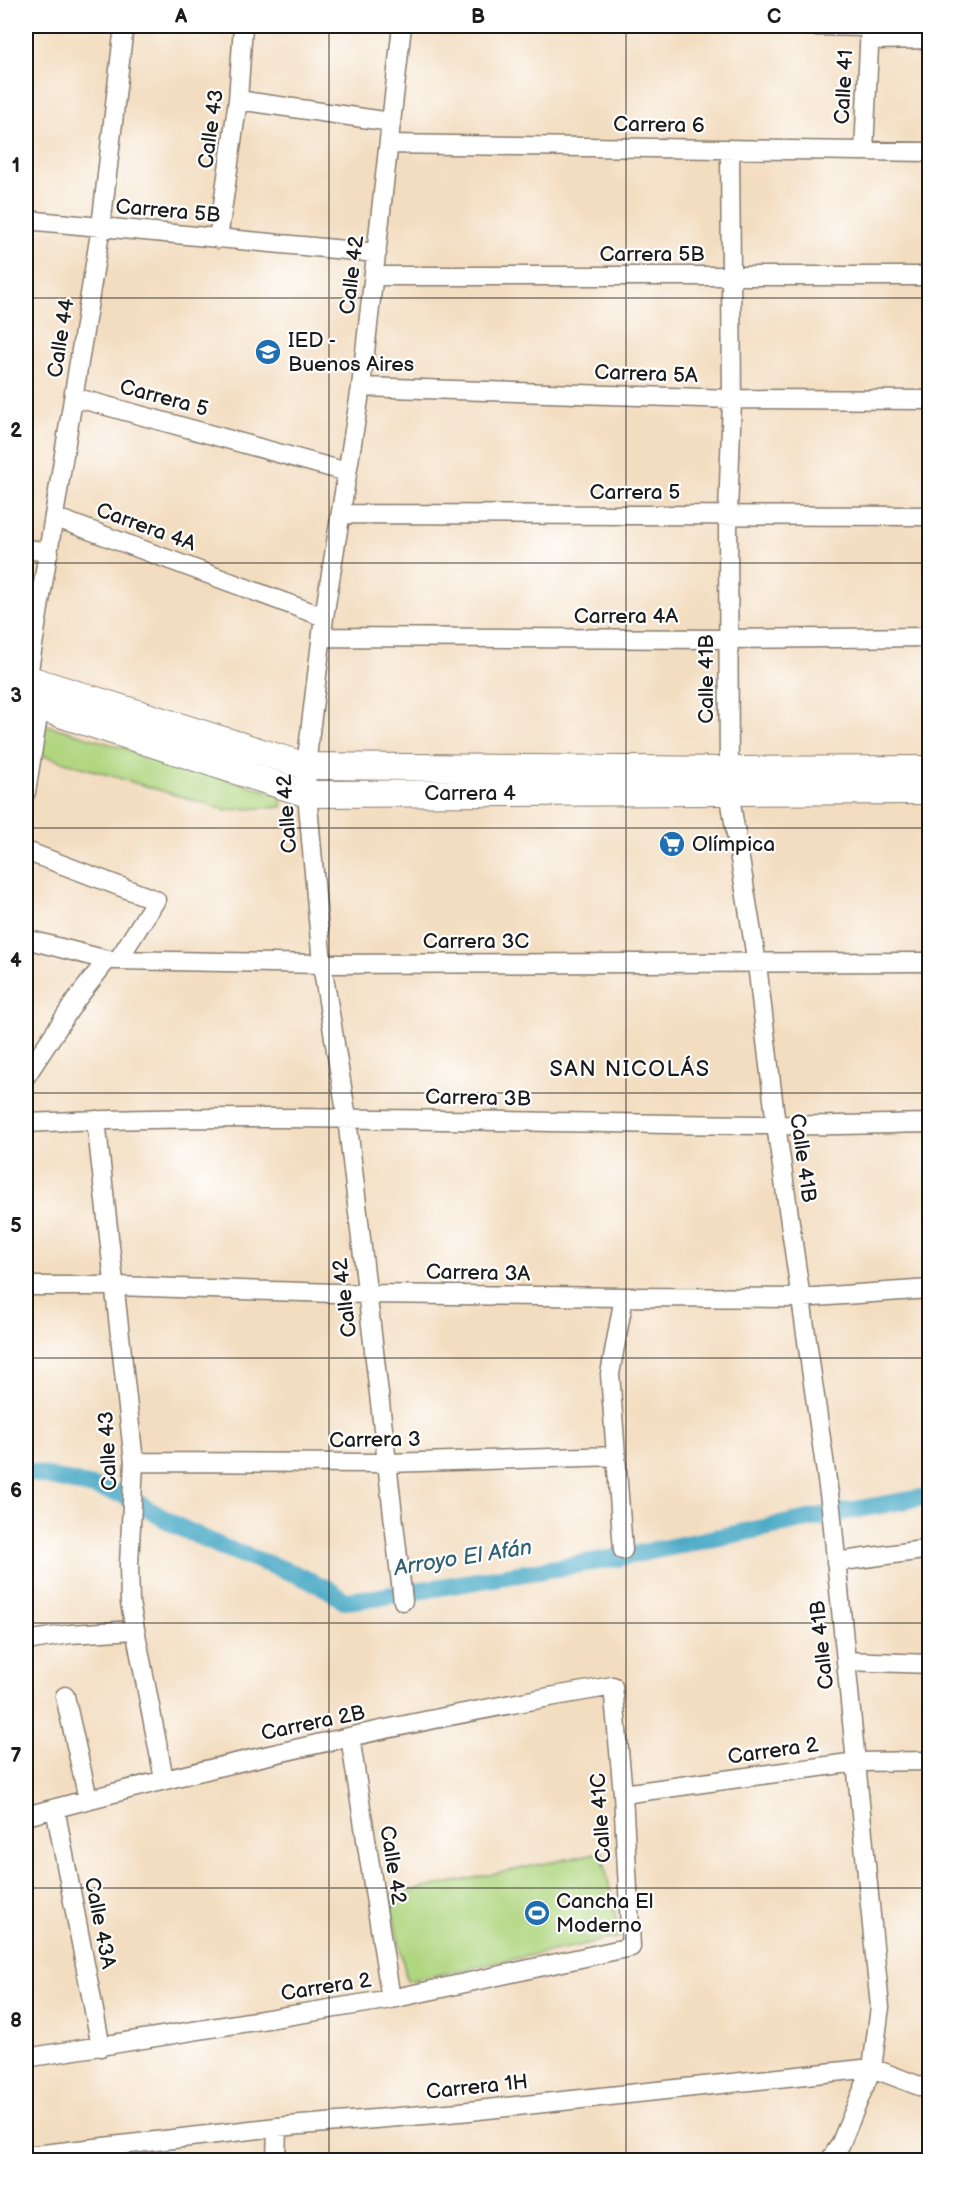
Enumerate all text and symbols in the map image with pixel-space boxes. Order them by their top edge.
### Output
text: A [174,5,188,29]
text: B [471,5,485,29]
text: C [767,5,781,29]
street label: Calle 41 [830,49,858,125]
street label: Calle 43 [193,88,229,170]
street label: Carrera 6 [613,112,705,138]
text: 1 [12,154,20,178]
street label: Carrera 5B [115,194,221,228]
street label: Calle 42 [335,233,369,316]
street label: Carrera 5B [599,242,705,267]
street label: Calle 44 [42,296,80,379]
place label: IED - Buenos Aires [288,328,414,377]
school or university icon: IED - Buenos Aires [253,337,283,367]
street label: Carrera 5A [594,360,698,388]
street label: Carrera 5 [117,374,211,422]
text: 2 [10,419,22,443]
street label: Carrera 5 [590,480,680,505]
street label: Carrera 4A [93,497,199,557]
street label: Carrera 4A [574,604,678,629]
street label: Calle 41B [694,634,719,724]
text: 3 [10,684,22,708]
street label: Calle 42 [272,773,302,854]
street label: Carrera 4 [424,781,516,806]
supermarket icon: Olímpica [657,829,687,859]
place label: Olímpica [692,832,775,857]
street label: Carrera 3C [423,929,529,954]
text: 4 [10,949,22,973]
district label: SAN NICOLÁS [549,1055,711,1083]
street label: Carrera 3B [425,1085,531,1111]
street label: Calle 41B [784,1112,822,1204]
text: 5 [10,1214,22,1238]
street label: Calle 42 [328,1256,362,1339]
street label: Carrera 3A [426,1260,531,1286]
street label: Calle 43 [93,1410,123,1492]
street label: Carrera 3 [329,1427,421,1453]
text: 6 [10,1479,22,1503]
water label: Arroyo El Afán [391,1534,534,1582]
street label: Calle 41B [805,1599,839,1691]
street label: Carrera 2B [259,1700,367,1746]
street label: Carrera 2 [726,1732,820,1770]
text: 7 [10,1744,22,1768]
street label: Calle 41C [585,1772,617,1864]
street label: Calle 42 [374,1824,412,1907]
street label: Calle 43A [79,1875,121,1971]
place label: Cancha El Moderno [556,1889,654,1938]
sports icon: Cancha El Moderno [522,1898,552,1928]
street label: Carrera 2 [279,1967,374,2006]
text: 8 [10,2009,22,2033]
street label: Carrera 1H [425,2069,529,2105]

